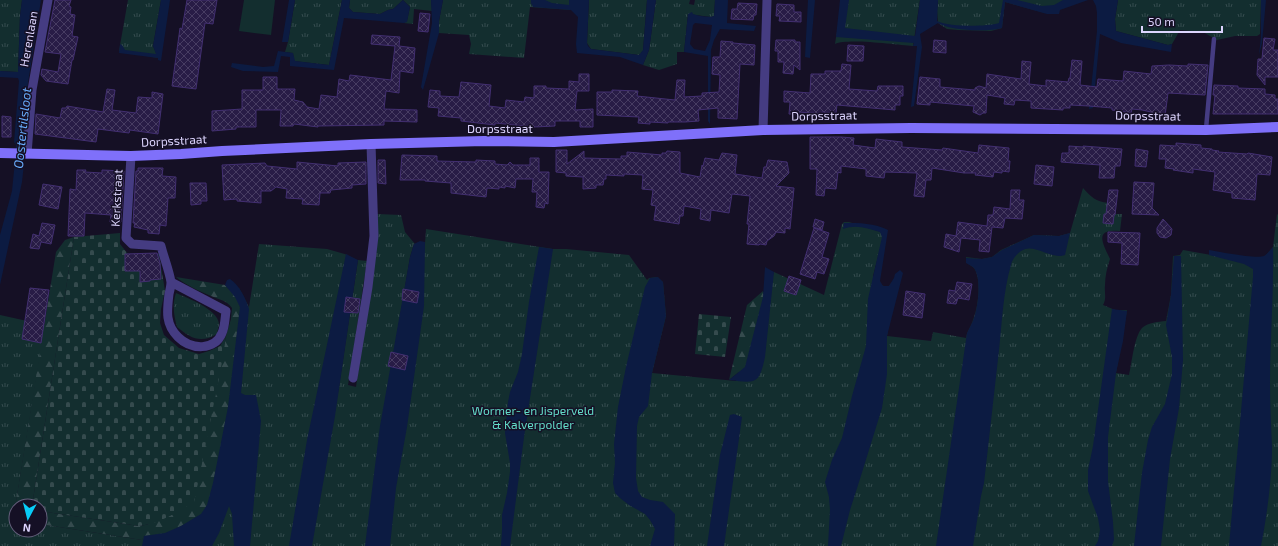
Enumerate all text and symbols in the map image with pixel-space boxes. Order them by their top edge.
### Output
scale bar [1142,8,1222,34]
street label: Herenlaan [16,10,40,68]
text: 50 m [1148,14,1175,28]
water label: Oostertilsloot [10,87,34,169]
street label: Dorpsstraat [791,107,857,123]
street label: Dorpsstraat [1115,107,1181,123]
street label: Dorpsstraat [467,121,533,135]
street label: Dorpsstraat [141,131,208,149]
street label: Kerkstraat [108,168,125,227]
park label: Wormer- en Jisperveld & Kalverpolder [472,403,594,431]
north arrow [8,498,48,538]
text: N [22,521,31,535]

